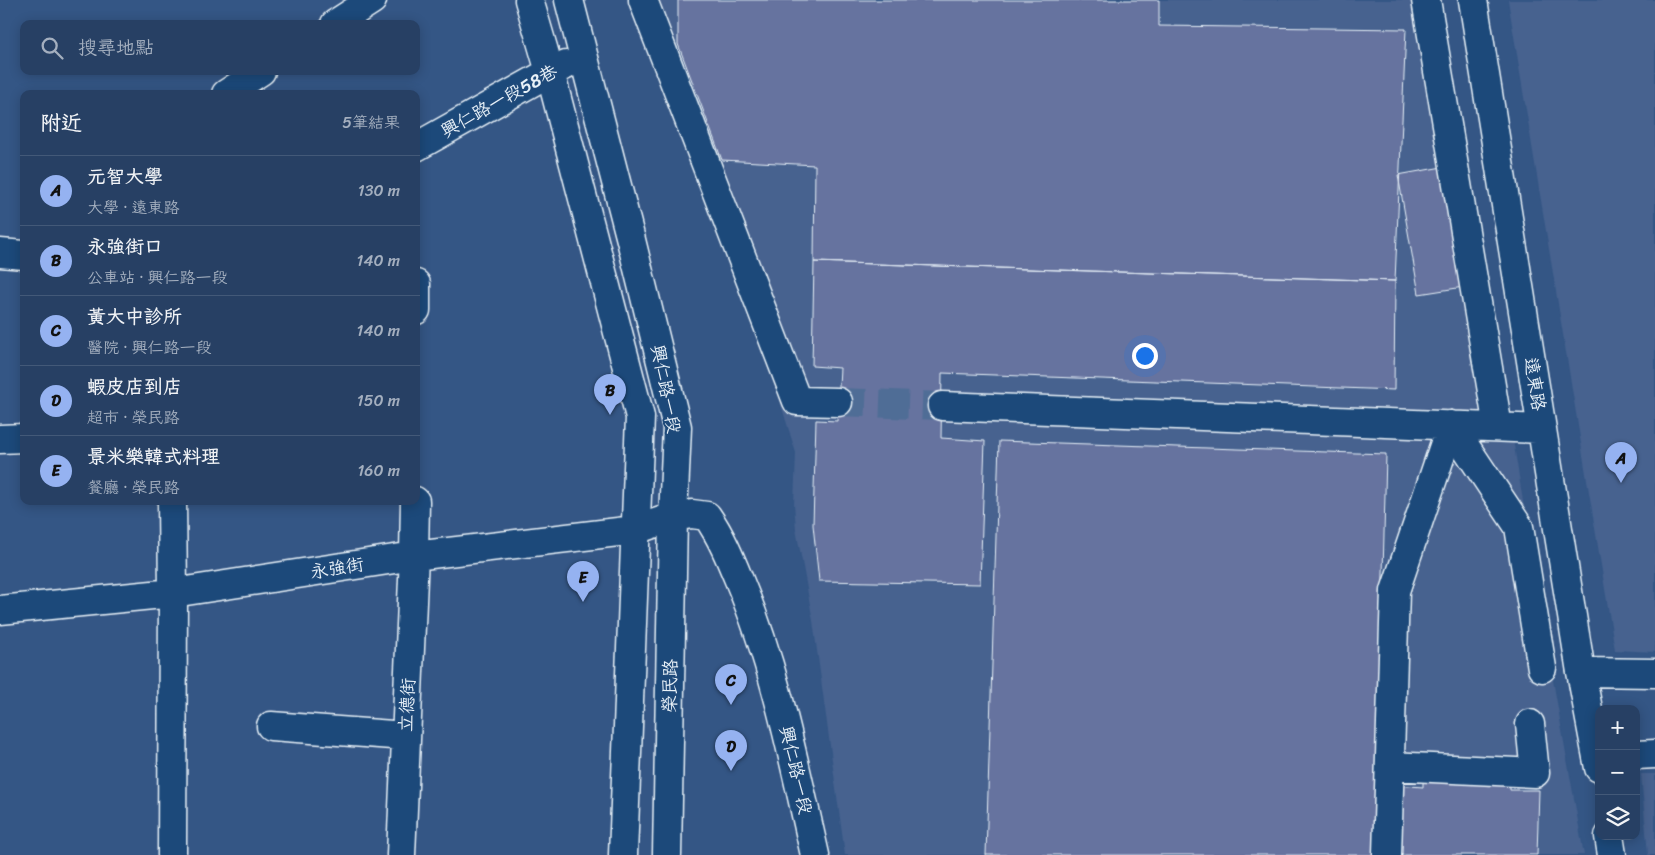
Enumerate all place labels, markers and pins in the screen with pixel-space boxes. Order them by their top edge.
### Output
pin: B [594,374,626,415]
pin: A [1605,442,1637,483]
pin: E [567,561,599,602]
pin: C [715,664,747,705]
pin: D [715,730,747,771]

